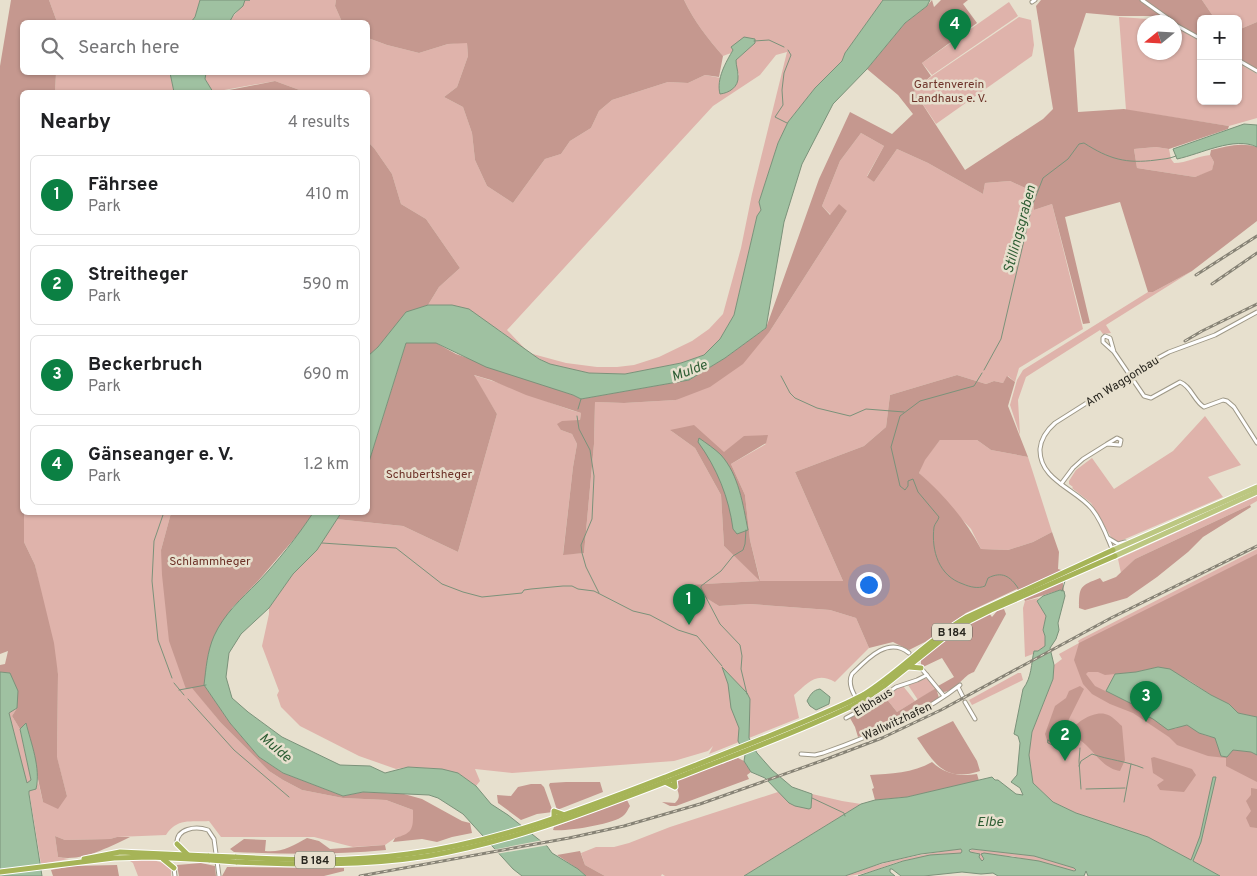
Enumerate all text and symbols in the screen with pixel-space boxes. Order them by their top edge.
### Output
pin: 4 [939,9,971,50]
north arrow [1137,15,1182,60]
map controls [1197,15,1242,105]
button: + [1197,15,1242,60]
search box [20,20,370,75]
icon: search [38,34,66,62]
text: Search here [78,36,180,60]
button: − [1197,60,1242,105]
park label: Gartenverein Landhaus e. V. [911,77,987,107]
text: Nearby [40,109,111,136]
text: 4 results [288,113,350,133]
text: Fährsee [88,173,158,197]
water label: Stillingsgraben [1001,183,1040,275]
text: 1 [54,185,60,205]
text: 410 m [306,185,349,205]
text: Park [88,197,121,217]
text: Streitheger [88,263,188,287]
text: 2 [52,275,62,295]
text: 590 m [302,275,349,295]
text: Park [88,287,121,307]
text: Beckerbruch [88,353,202,377]
street label: Am Waggonbau [1083,353,1162,411]
water label: Mulde [669,357,710,386]
text: 3 [52,365,62,385]
text: 690 m [303,365,349,385]
text: Park [88,377,121,397]
text: Gänseanger e. V. [88,443,233,467]
text: 4 [52,455,62,475]
text: 1.2 km [304,455,349,475]
text: Park [88,467,121,487]
park label: Schubertsheger [386,467,473,483]
park label: Schlammheger [169,554,251,570]
your location [856,572,882,598]
pin: 1 [673,584,705,625]
road number: B 184 [932,624,972,640]
pin: 3 [1130,681,1162,722]
street label: Elbhaus [851,685,896,721]
street label: Wallwitzhafen [860,699,935,745]
pin: 2 [1049,720,1081,761]
water label: Mulde [255,730,295,767]
water label: Elbe [977,814,1004,831]
road number: B 184 [295,852,335,868]

